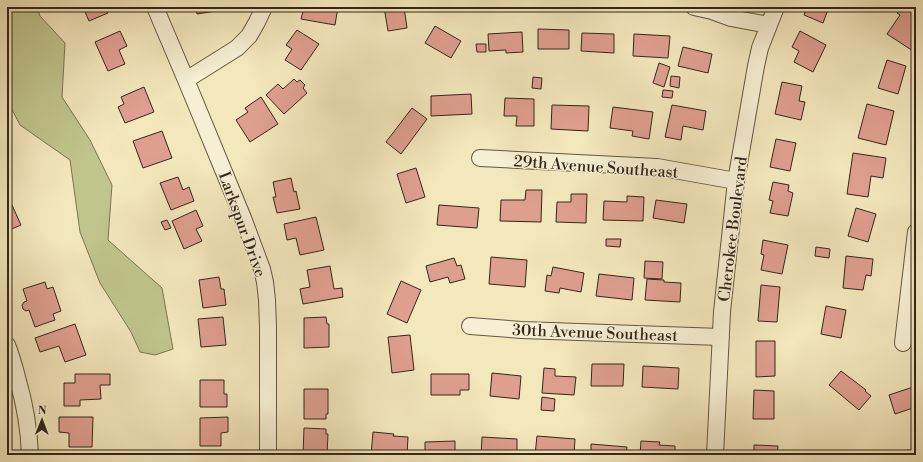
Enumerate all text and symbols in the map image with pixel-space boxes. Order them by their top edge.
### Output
street label: 29th Avenue Southeast [513,151,679,183]
street label: Cherokee Boulevard [714,155,752,303]
street label: Larkspur Drive [214,169,270,280]
street label: 30th Avenue Southeast [512,320,679,346]
north arrow [22,400,62,440]
text: N [38,404,47,418]

